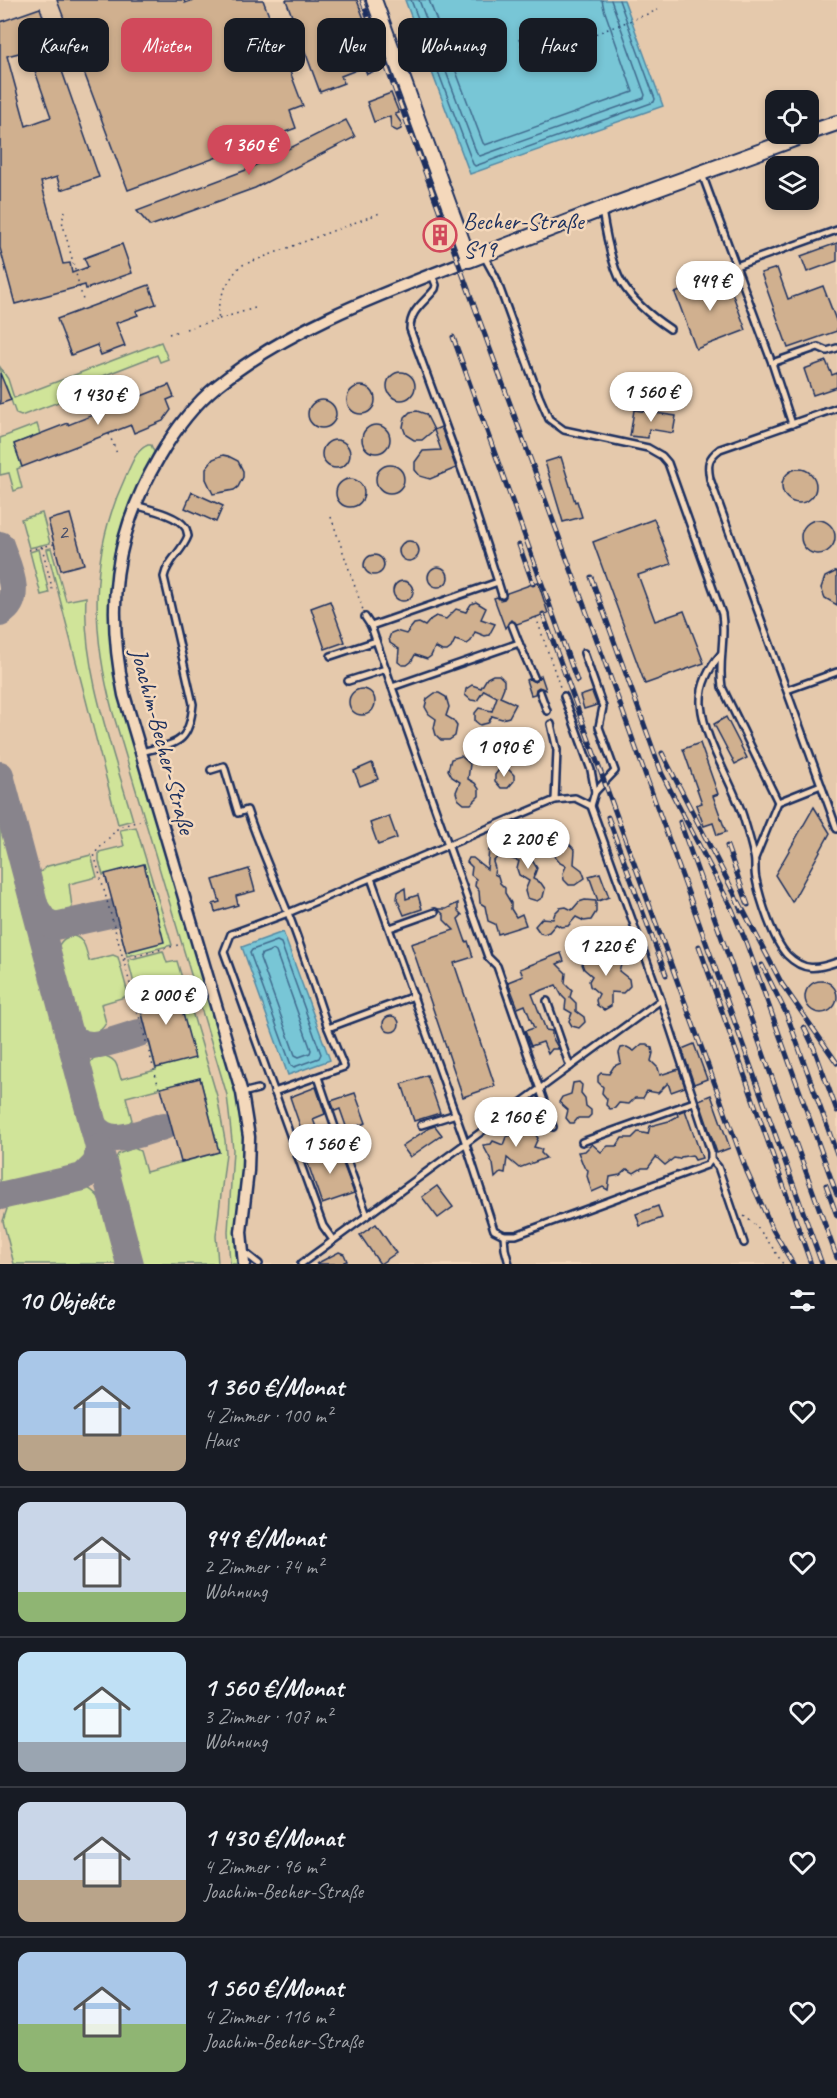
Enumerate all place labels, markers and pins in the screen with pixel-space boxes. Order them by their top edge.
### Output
pin: 1 360 € [194,125,304,176]
place label: Becher-Straße S19 [463,206,586,264]
building icon: Becher-Straße S19 [422,217,458,253]
pin: 949 € [668,261,752,312]
pin: 1 560 € [596,372,706,423]
pin: 1 430 € [43,375,153,426]
pin: 1 090 € [449,727,559,778]
pin: 2 200 € [473,819,583,870]
pin: 1 220 € [551,926,661,977]
pin: 2 000 € [111,975,221,1026]
pin: 2 160 € [461,1097,571,1148]
pin: 1 560 € [275,1124,385,1175]

